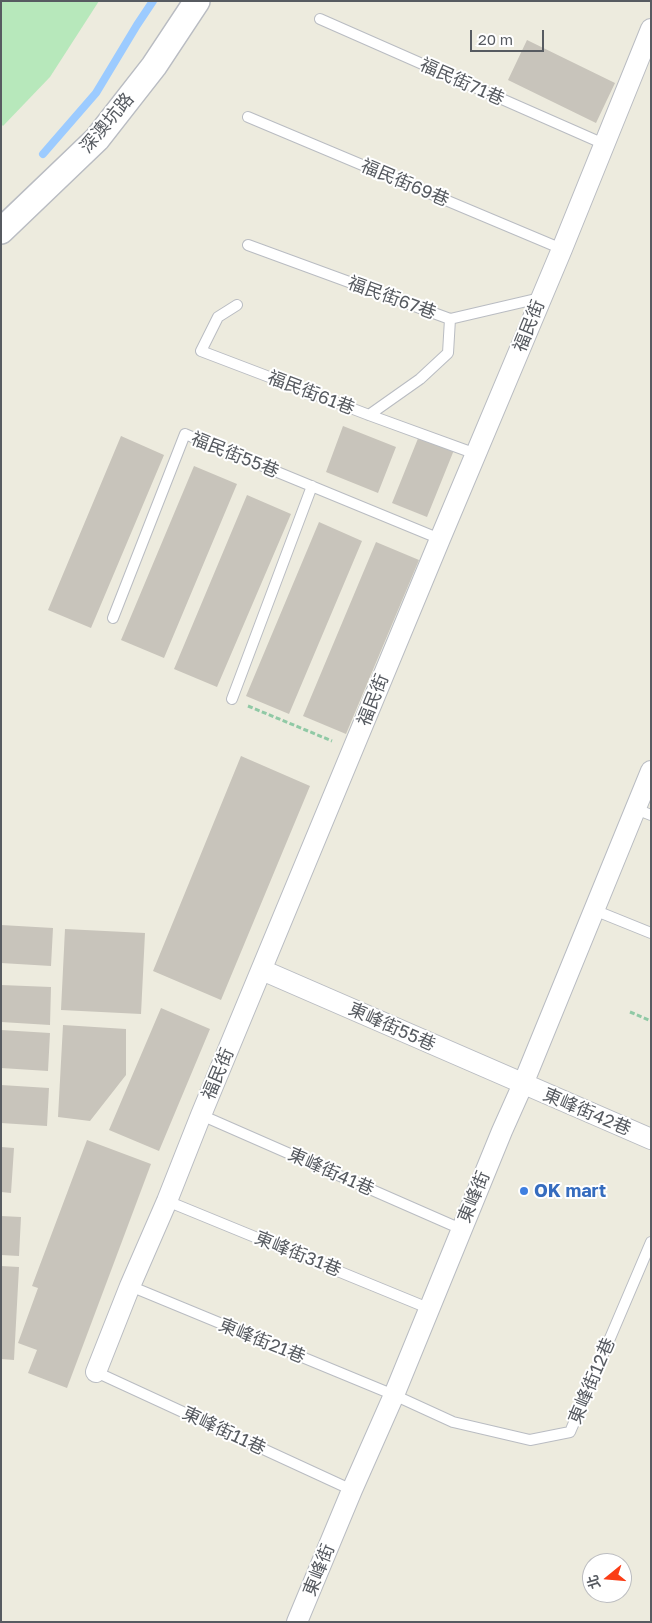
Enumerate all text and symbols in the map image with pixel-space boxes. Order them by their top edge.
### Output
scale bar [472,20,546,52]
text: 20 m [478,30,513,48]
street label: 福民街71巷 [416,54,508,110]
street label: 深澳坑路 [76,88,138,158]
street label: 福民街69巷 [358,155,452,211]
street label: 福民街67巷 [345,272,439,324]
street label: 福民街 [509,297,549,355]
street label: 福民街61巷 [264,367,358,419]
street label: 福民街55巷 [188,428,282,482]
street label: 福民街 [353,671,393,729]
street label: 東峰街55巷 [345,998,439,1056]
street label: 福民街 [198,1045,238,1103]
street label: 東峰街42巷 [540,1084,634,1140]
street label: 東峰街41巷 [285,1143,377,1201]
street label: 東峰街 [454,1168,494,1226]
place label: OK mart [534,1180,606,1202]
marker: OK mart [518,1185,530,1197]
street label: 東峰街31巷 [252,1227,344,1281]
street label: 東峰街21巷 [216,1314,308,1368]
street label: 東峰街12巷 [564,1335,620,1427]
street label: 東峰街11巷 [179,1402,269,1460]
street label: 東峰街 [299,1541,339,1599]
north arrow [582,1553,632,1603]
text: 北 [583,1573,603,1591]

